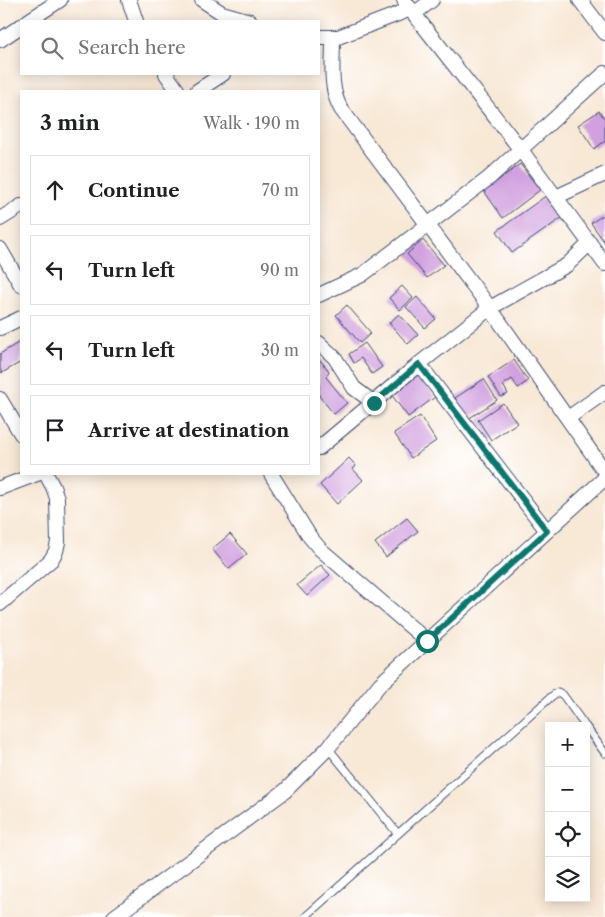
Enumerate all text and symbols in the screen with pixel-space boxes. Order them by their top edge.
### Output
search box [20,20,320,75]
icon: search [38,34,66,62]
text: Search here [78,36,186,59]
text: 3 min [40,110,100,135]
text: Walk · 190 m [203,113,300,133]
icon: ahead [41,176,69,204]
text: Continue [88,179,180,202]
text: 70 m [262,180,299,200]
icon: left [41,256,69,284]
text: Turn left [88,259,175,282]
text: 90 m [260,260,299,280]
icon: left [41,336,69,364]
text: Turn left [88,339,175,362]
text: 30 m [261,340,299,360]
route end [363,392,386,415]
icon: arrive [41,416,69,444]
text: Arrive at destination [88,419,289,442]
route start [416,630,439,653]
map controls [545,722,590,902]
button: + [545,722,590,767]
button: − [545,767,590,812]
button: locate [545,812,590,857]
button: layers [545,857,590,902]

